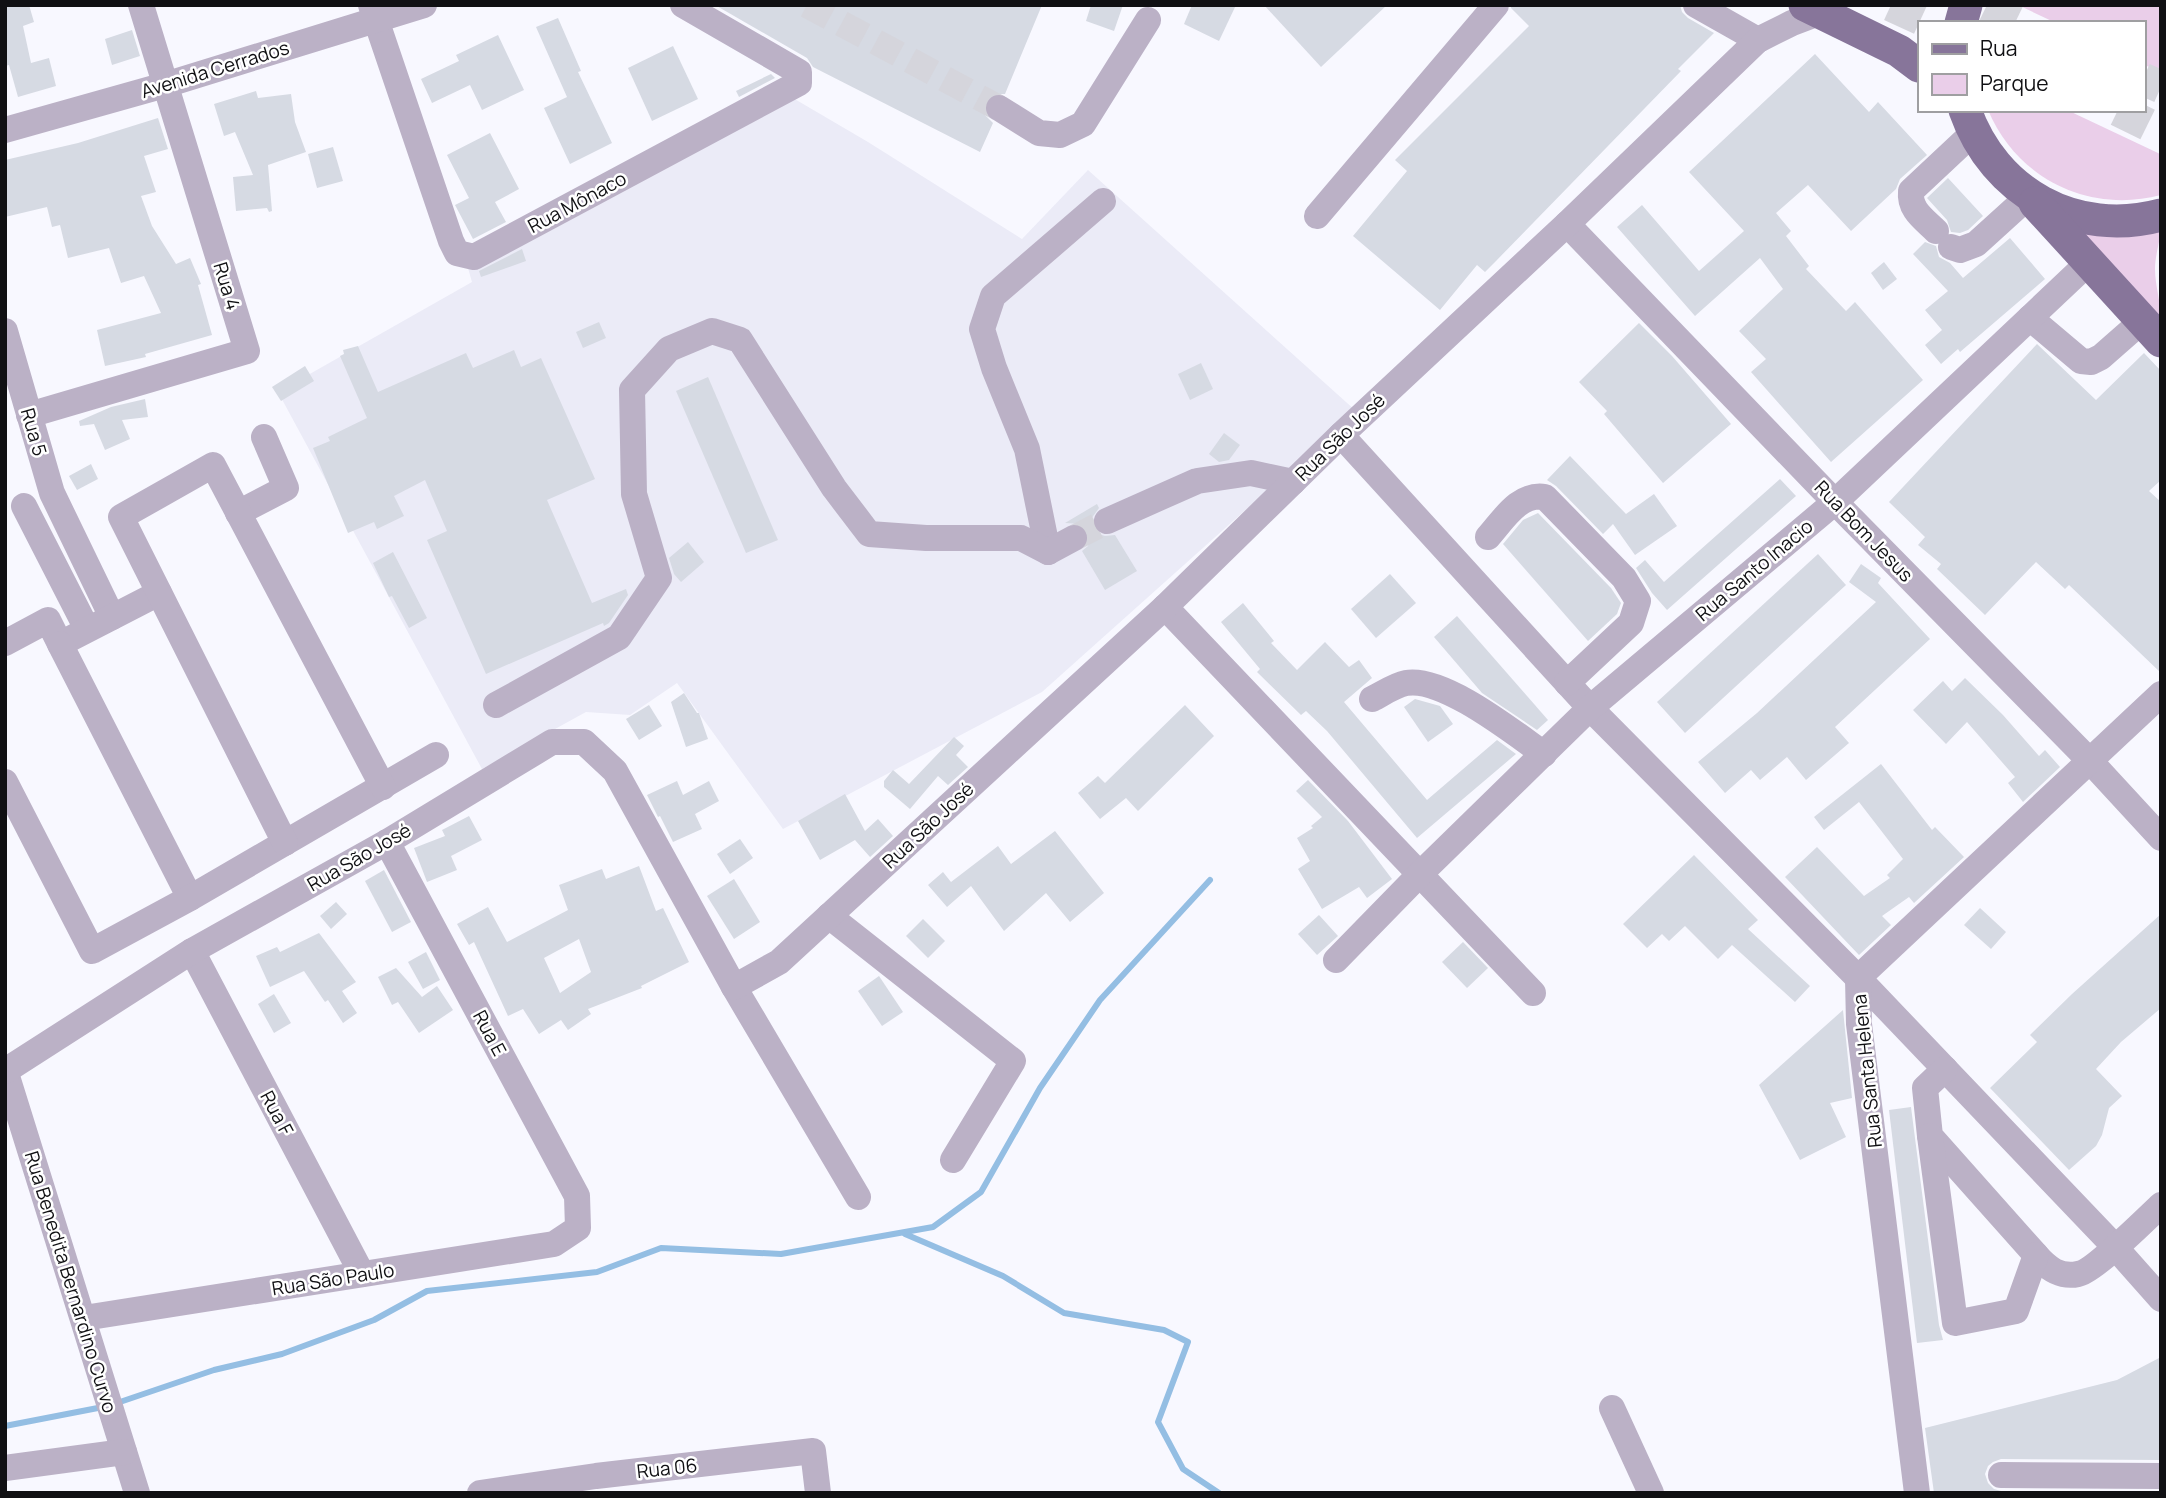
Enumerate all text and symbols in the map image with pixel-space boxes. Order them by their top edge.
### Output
legend [1918,21,2145,112]
street label: Avenida Cerrados [138,34,292,104]
text: Rua [1980,34,2017,62]
text: Parque [1980,69,2049,97]
street label: Rua Mônaco [523,165,631,239]
street label: Rua 4 [207,259,247,313]
street label: Rua São José [1289,387,1391,487]
street label: Rua 5 [15,405,53,459]
street label: Rua Bom Jesus [1809,475,1919,587]
street label: Rua Santo Inacio [1690,513,1818,627]
street label: Rua São José [877,776,979,874]
street label: Rua São José [302,817,416,897]
street label: Rua Santa Helena [1846,993,1888,1149]
street label: Rua E [467,1006,513,1060]
street label: Rua F [254,1086,300,1140]
street label: Rua Benedita Bernardino Curvo [19,1148,123,1416]
street label: Rua São Paulo [270,1257,396,1301]
street label: Rua 06 [635,1452,699,1484]

